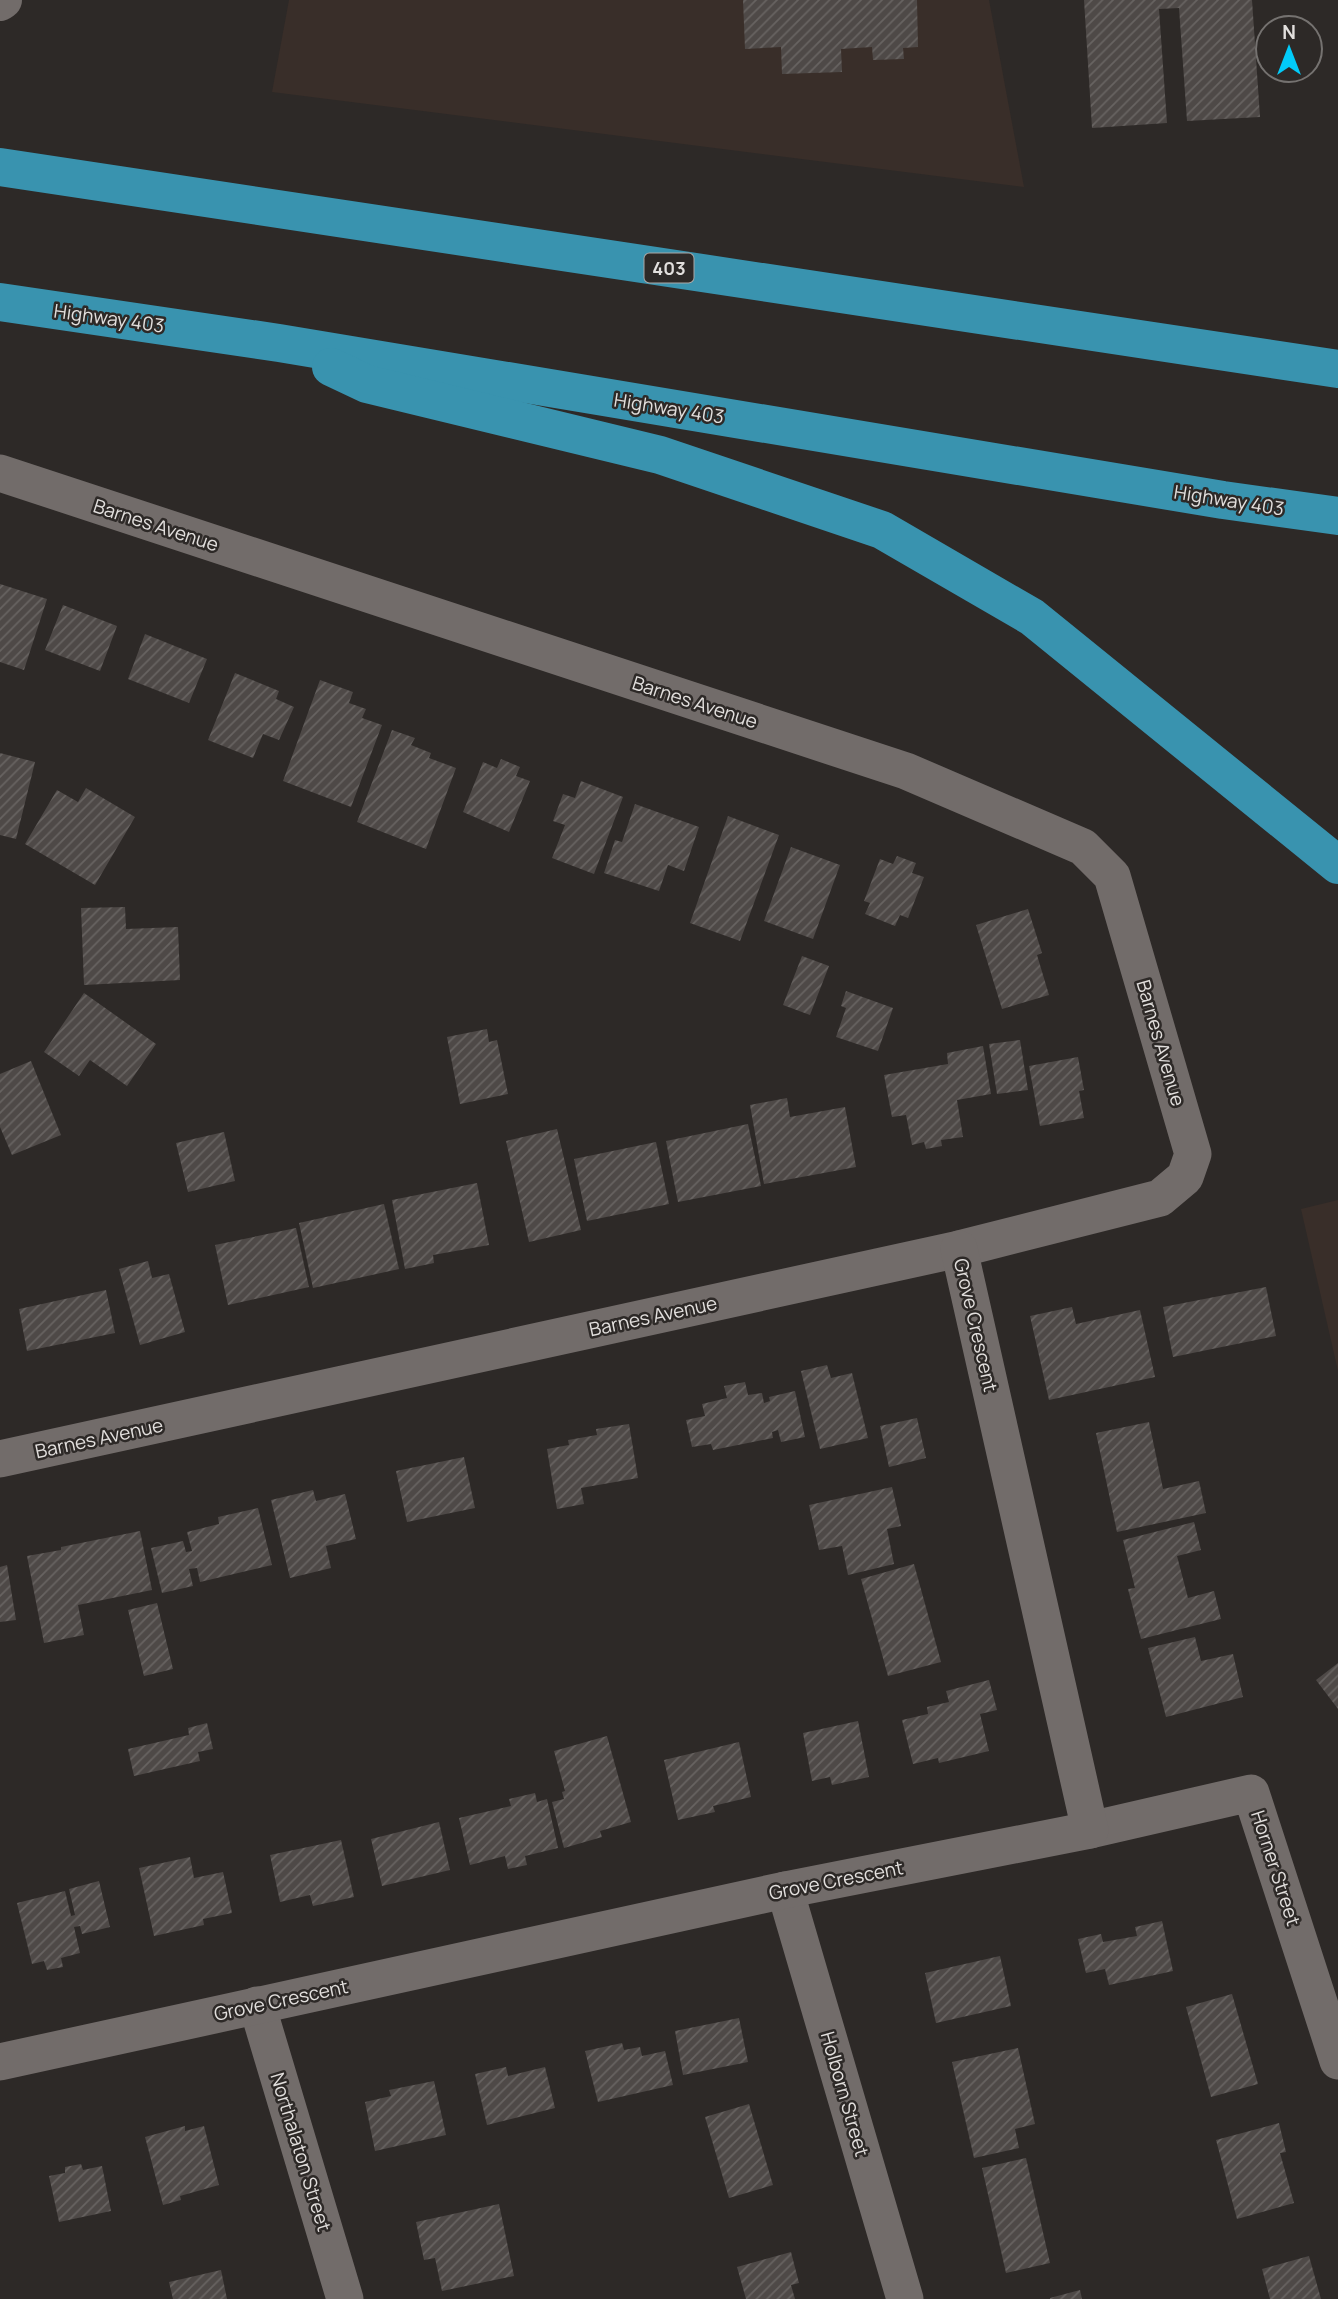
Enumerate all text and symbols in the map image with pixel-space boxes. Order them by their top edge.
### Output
north arrow [1254,14,1324,84]
text: N [1282,19,1296,45]
road number: 403 [644,254,694,282]
street label: Highway 403 [52,297,166,339]
street label: Highway 403 [612,386,726,430]
street label: Highway 403 [1172,478,1286,522]
street label: Barnes Avenue [90,493,222,557]
street label: Barnes Avenue [629,670,761,734]
street label: Barnes Avenue [1131,977,1191,1109]
street label: Grove Crescent [948,1256,1004,1394]
street label: Barnes Avenue [587,1290,719,1342]
street label: Barnes Avenue [33,1412,165,1464]
street label: Horner Street [1245,1807,1307,1929]
street label: Grove Crescent [767,1854,905,1906]
street label: Grove Crescent [212,1973,350,2027]
street label: Holborn Street [815,2028,875,2160]
street label: Northalaton Street [264,2069,338,2235]

